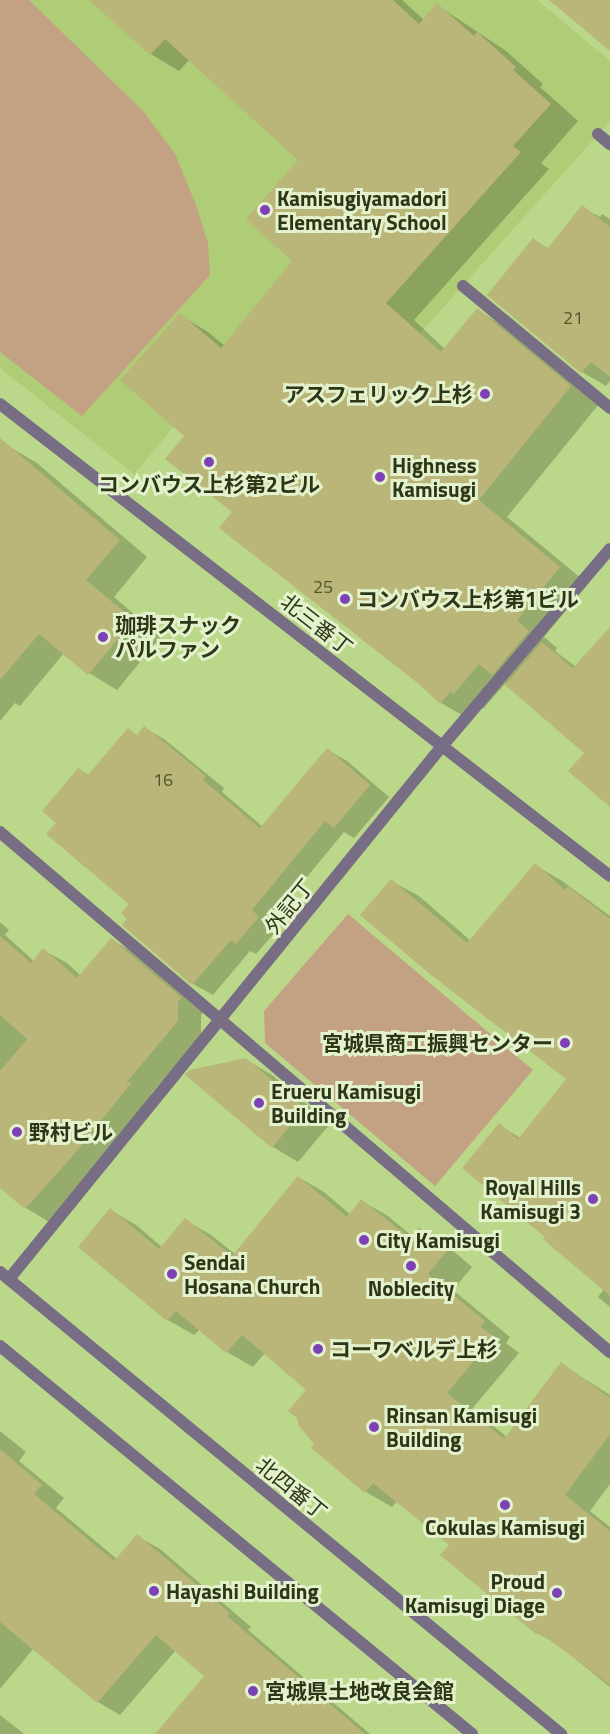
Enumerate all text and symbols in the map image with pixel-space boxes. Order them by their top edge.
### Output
place label: Kamisugiyamadori Elementary School [277,185,447,235]
marker: Kamisugiyamadori Elementary School [258,203,272,217]
house number: 21 [563,307,583,329]
place label: アスフェリック上杉 [284,381,473,407]
marker: アスフェリック上杉 [478,387,492,401]
place label: Highness Kamisugi [392,452,477,502]
marker: コンバウス上杉第2ビル [202,455,216,469]
marker: Highness Kamisugi [373,470,387,484]
place label: コンバウス上杉第2ビル [98,471,320,497]
house number: 25 [313,576,333,598]
place label: コンバウス上杉第1ビル [357,586,579,612]
street label: 北三番丁 [276,588,358,660]
marker: コンバウス上杉第1ビル [338,592,352,606]
place label: 珈琲スナック パルファン [115,612,241,662]
marker: 珈琲スナック パルファン [96,630,110,644]
house number: 16 [153,769,173,791]
street label: 外記丁 [259,874,319,938]
place label: 宮城県商工振興センター [322,1030,553,1056]
marker: 宮城県商工振興センター [558,1036,572,1050]
place label: Erueru Kamisugi Building [271,1078,421,1128]
marker: Erueru Kamisugi Building [252,1096,266,1110]
place label: 野村ビル [29,1119,113,1145]
marker: 野村ビル [10,1125,24,1139]
place label: Royal Hills Kamisugi 3 [480,1174,581,1224]
marker: Royal Hills Kamisugi 3 [586,1192,600,1206]
place label: City Kamisugi [376,1227,500,1253]
marker: City Kamisugi [357,1233,371,1247]
place label: Sendai Hosana Church [184,1249,320,1299]
marker: Noblecity [404,1259,418,1273]
marker: Sendai Hosana Church [165,1267,179,1281]
place label: Noblecity [368,1275,454,1301]
place label: コーワベルデ上杉 [330,1336,498,1362]
marker: コーワベルデ上杉 [311,1342,325,1356]
place label: Rinsan Kamisugi Building [386,1402,537,1452]
marker: Rinsan Kamisugi Building [367,1420,381,1434]
street label: 北四番丁 [251,1452,333,1524]
marker: Cokulas Kamisugi [498,1498,512,1512]
place label: Cokulas Kamisugi [425,1514,585,1540]
place label: Proud Kamisugi Diage [405,1568,545,1618]
place label: Hayashi Building [166,1578,319,1604]
marker: Hayashi Building [147,1584,161,1598]
marker: Proud Kamisugi Diage [550,1586,564,1600]
place label: 宮城県土地改良会館 [265,1678,454,1704]
marker: 宮城県土地改良会館 [246,1684,260,1698]

